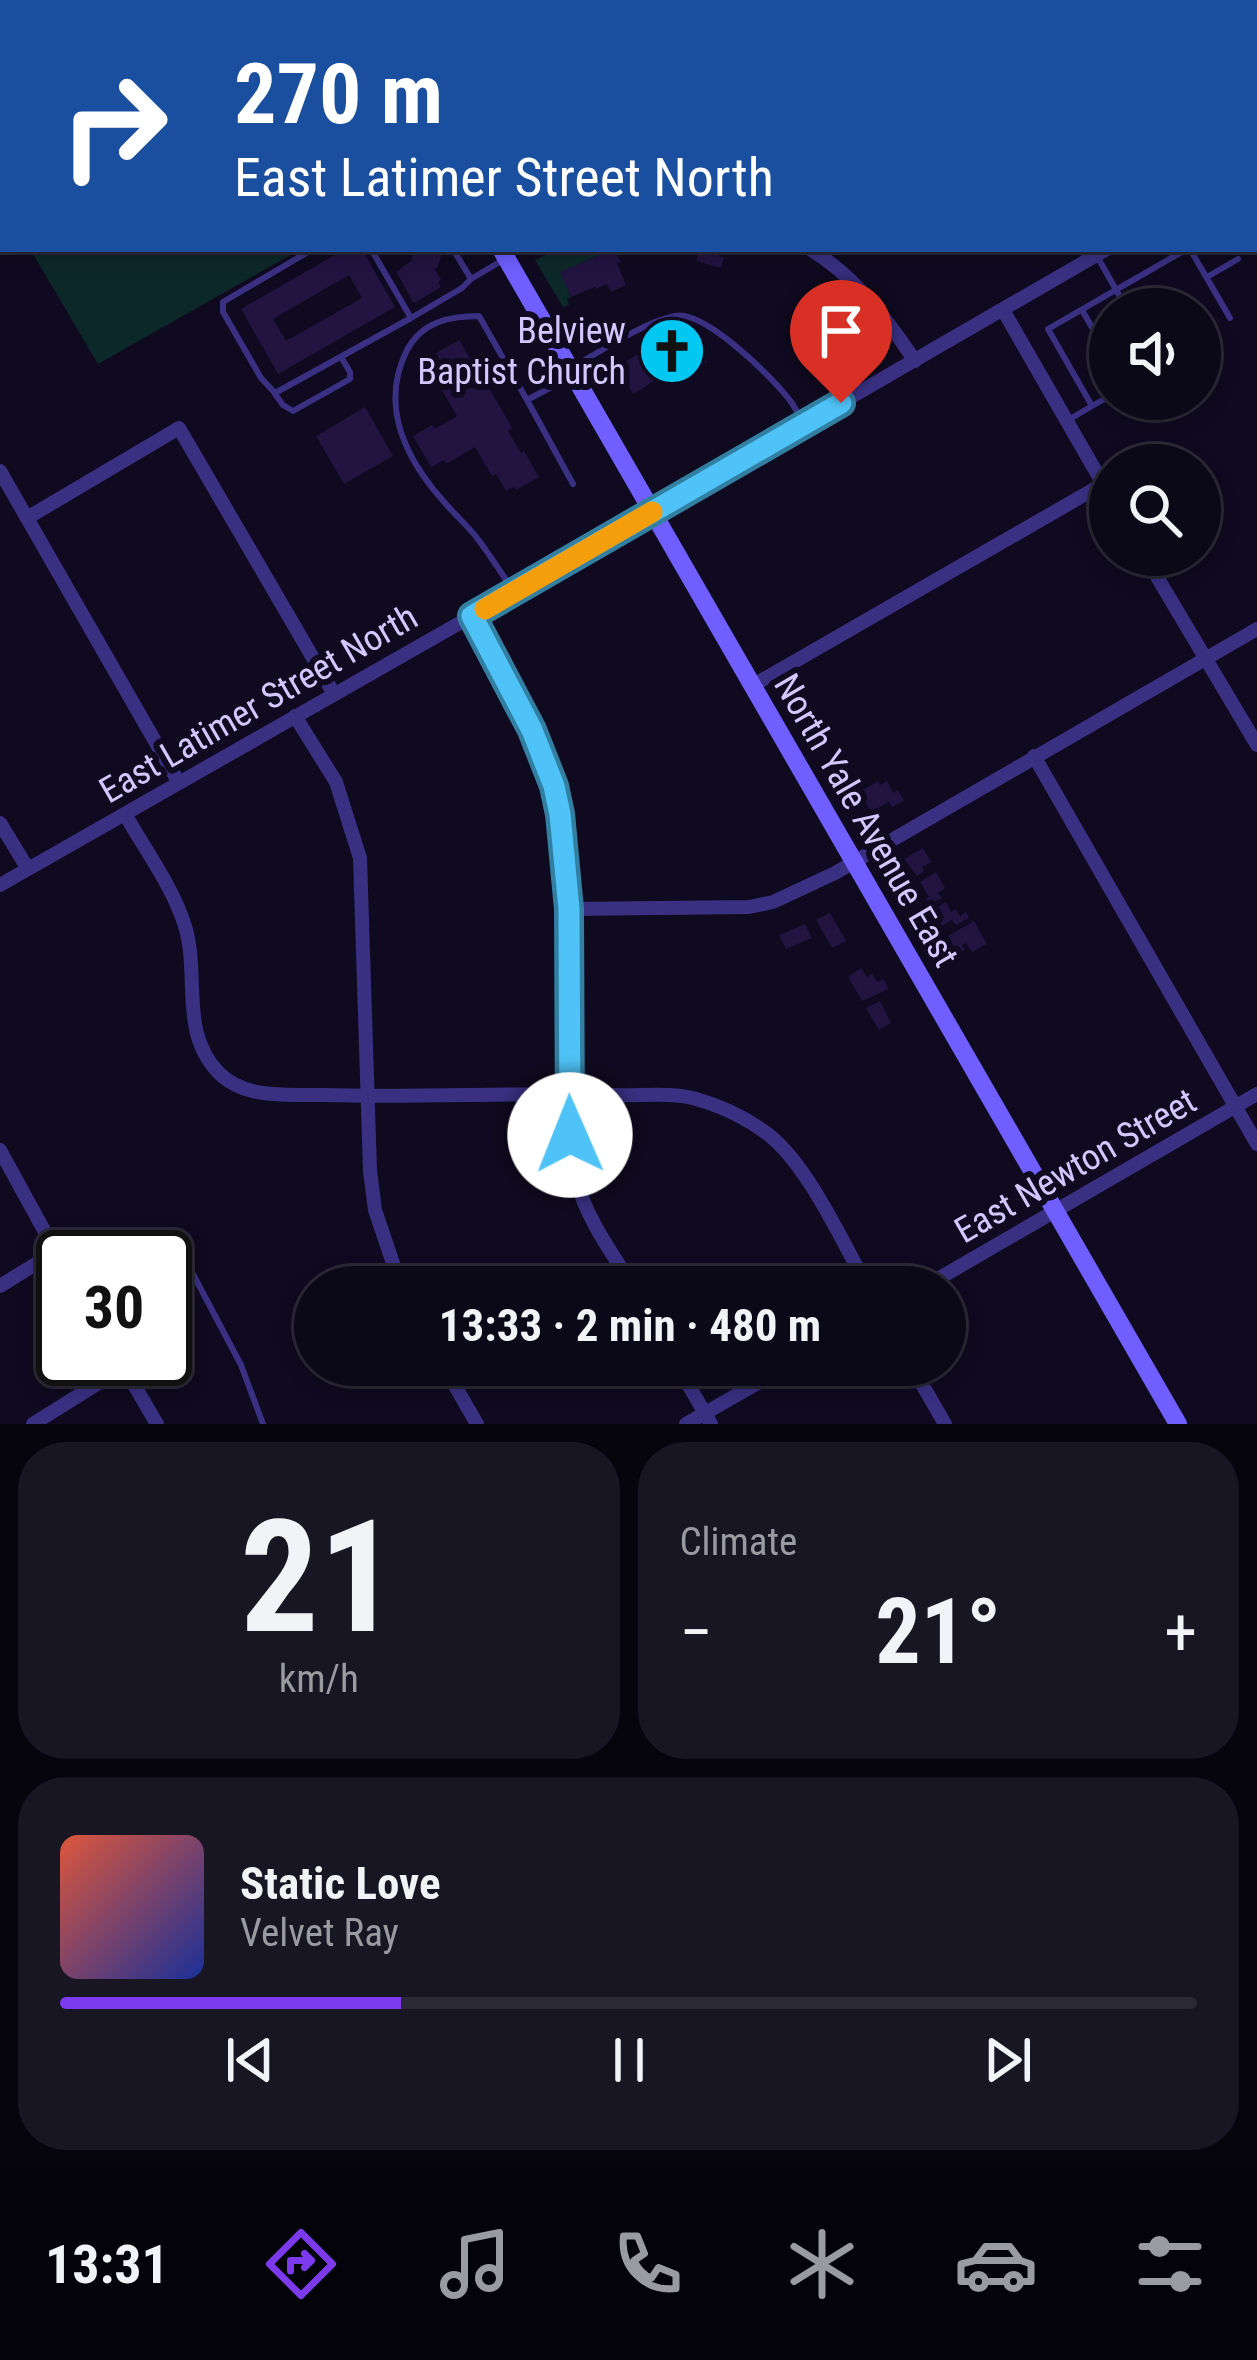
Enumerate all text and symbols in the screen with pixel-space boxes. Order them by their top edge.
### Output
text: 270 m [234,45,443,144]
icon: right [36,48,192,204]
text: East Latimer Street North [234,146,774,209]
pin [790,280,892,403]
map controls [1089,288,1221,576]
button: sound [1089,288,1221,420]
icon: arrive [808,298,874,364]
place label: Belview Baptist Church [417,310,626,393]
church icon: Belview Baptist Church [637,316,707,386]
button: search [1089,444,1221,576]
street label: East Latimer Street North [92,596,425,812]
street label: North Yale Avenue East [765,667,967,974]
position arrow [507,1072,633,1198]
street label: East Newton Street [947,1080,1204,1252]
speed limit sign: 30 [36,1230,192,1386]
text: 13:33 · 2 min · 480 m [439,1299,821,1352]
text: 21 [240,1486,398,1669]
text: Climate [680,1519,797,1565]
text: 21° [875,1580,1001,1685]
text: − [680,1594,713,1671]
text: + [1164,1594,1197,1671]
text: km/h [279,1656,359,1702]
text: Static Love [240,1857,441,1910]
text: Velvet Ray [240,1910,399,1956]
icon: previous [217,2027,283,2093]
icon: pause [596,2027,662,2093]
icon: next [975,2027,1041,2093]
icon: directions [259,2222,343,2306]
icon: music [433,2222,517,2306]
icon: phone [606,2222,690,2306]
icon: climate [780,2222,864,2306]
icon: car [954,2222,1038,2306]
icon: filters [1128,2222,1212,2306]
text: 13:31 [45,2233,169,2296]

